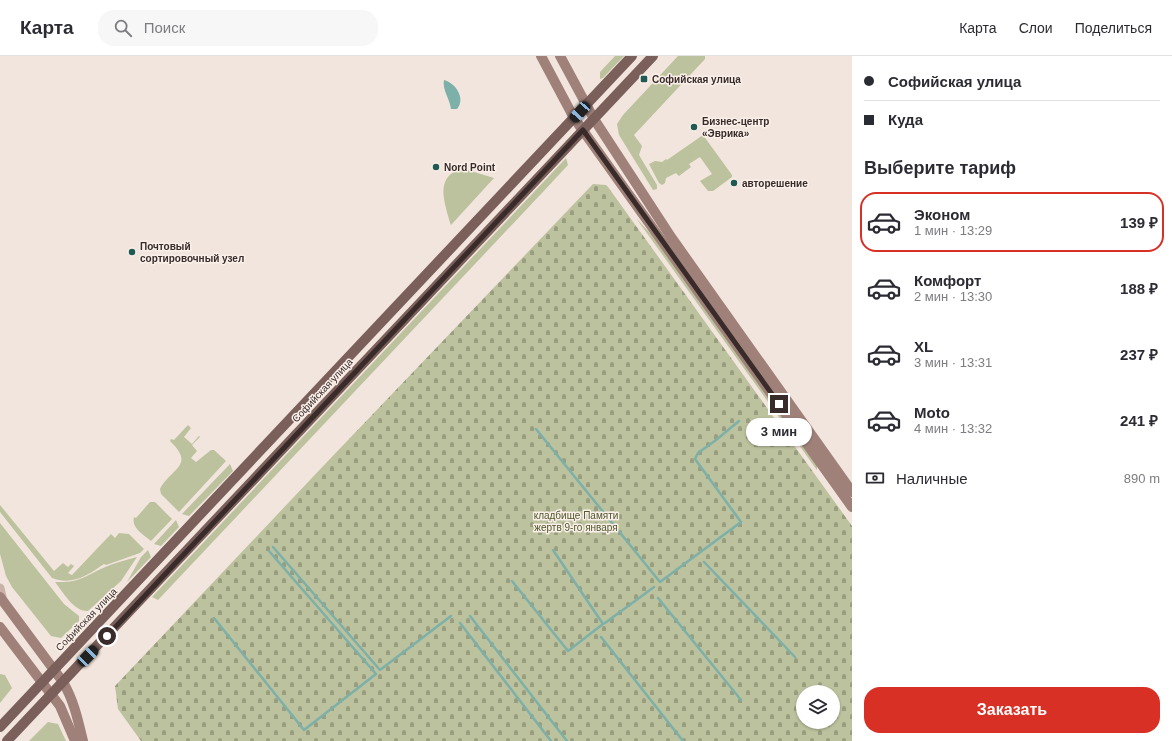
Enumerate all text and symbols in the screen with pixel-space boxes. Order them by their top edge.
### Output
search box [98,10,378,46]
text: Карта [20,17,74,38]
icon: search [112,17,134,39]
text: Поиск [144,19,185,36]
text: Карта [959,20,997,36]
text: Слои [1019,20,1053,36]
text: Поделиться [1075,20,1152,36]
text: Софийская улица [888,73,1021,90]
marker: Софийская улица [639,74,649,84]
place label: Софийская улица [652,74,741,85]
car [568,99,592,125]
text: Куда [888,111,923,128]
place label: Бизнес-центр «Эврика» [702,116,769,139]
marker: Бизнес-центр «Эврика» [689,122,699,132]
text: Выберите тариф [864,158,1016,178]
marker: Nord Point [431,162,441,172]
place label: Nord Point [444,162,496,173]
marker: авторешение [729,178,739,188]
place label: авторешение [742,178,808,189]
icon: car [866,204,902,240]
text: Эконом [914,206,970,223]
text: 139 ₽ [1120,214,1158,231]
text: 1 мин · 13:29 [914,223,992,238]
place label: Почтовый сортировочный узел [140,241,244,264]
marker: Почтовый сортировочный узел [127,247,137,257]
icon: car [866,270,902,306]
text: Комфорт [914,272,981,289]
text: 188 ₽ [1120,280,1158,297]
text: 2 мин · 13:30 [914,289,992,304]
icon: car [866,336,902,372]
text: XL [914,338,933,355]
text: 237 ₽ [1120,346,1158,363]
text: 3 мин · 13:31 [914,355,992,370]
street label: Софийская улица [290,356,355,424]
route end [770,395,788,413]
icon: car [866,402,902,438]
text: Moto [914,404,950,421]
text: 241 ₽ [1120,412,1158,429]
callout: 3 мин [746,418,812,446]
text: 4 мин · 13:32 [914,421,992,436]
text: 3 мин [761,424,797,439]
icon: cash [864,467,886,489]
text: Наличные [896,470,968,487]
text: 890 m [1124,471,1160,486]
park label: кладбище Памяти жертв 9-го января [534,510,618,533]
street label: Софийская улица [54,585,119,653]
route start [98,627,116,645]
car [75,643,101,669]
map controls [796,685,840,729]
button: layers [796,685,840,729]
button: Заказать [864,687,1160,733]

